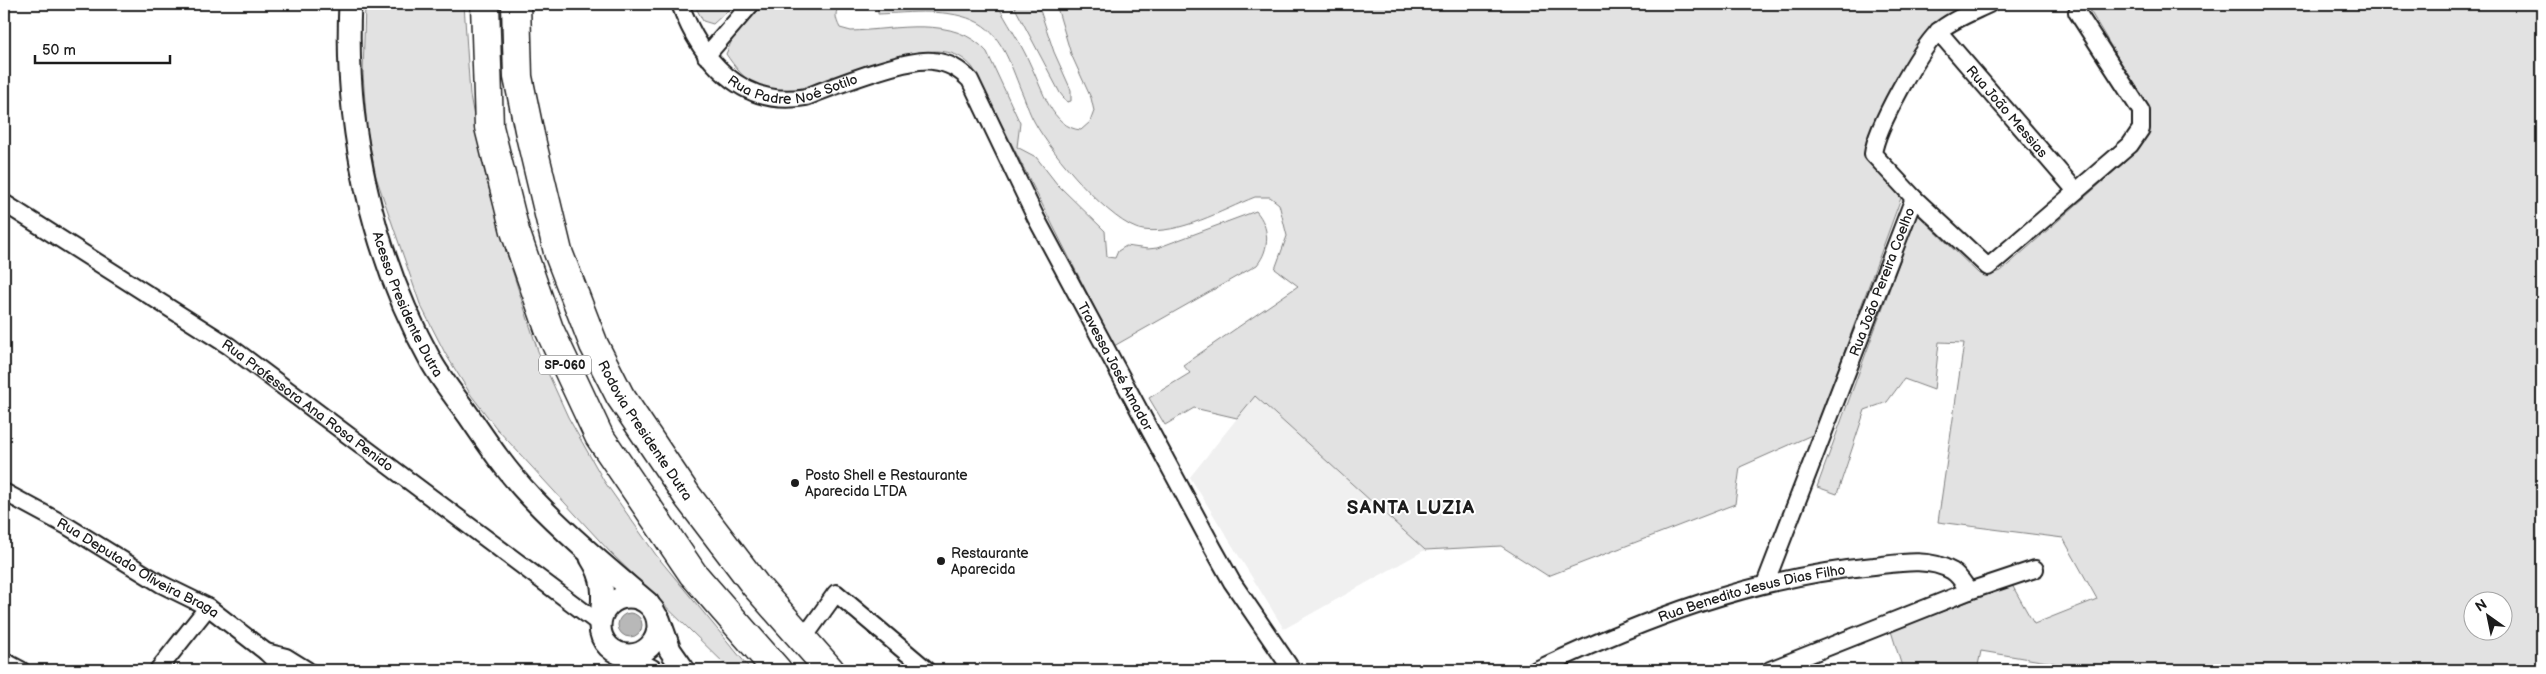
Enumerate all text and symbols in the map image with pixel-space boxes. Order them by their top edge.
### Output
scale bar [35,32,170,64]
text: 50 m [42,41,76,60]
street label: Rua João Messias [1963,62,2051,161]
street label: Rua Padre Noé Sotilo [726,66,862,86]
text: Rua Padre Noé Sotilo [724,71,860,108]
street label: Rua João Pereira Coelho [1846,205,1919,359]
street label: Acesso Presidente Dutra [369,229,446,380]
street label: Travessa José Amador [1074,299,1157,435]
street label: Rua Professora Ana Rosa Penido [219,336,397,475]
road number: SP-060 [539,356,591,374]
street label: Rodovia Presidente Dutra [594,358,696,504]
place label: Posto Shell e Restaurante Aparecida LTDA [805,467,968,500]
marker: Posto Shell e Restaurante Aparecida LTDA [789,477,801,489]
district label: SANTA LUZIA [1347,497,1475,520]
street label: Rua Deputado Oliveira Braga [54,514,222,622]
place label: Restaurante Aparecida [951,545,1029,578]
marker: Restaurante Aparecida [935,555,947,567]
street label: Rua Benedito Jesus Dias Filho [1656,561,1847,626]
north arrow [2464,592,2514,642]
text: N [2472,596,2490,616]

